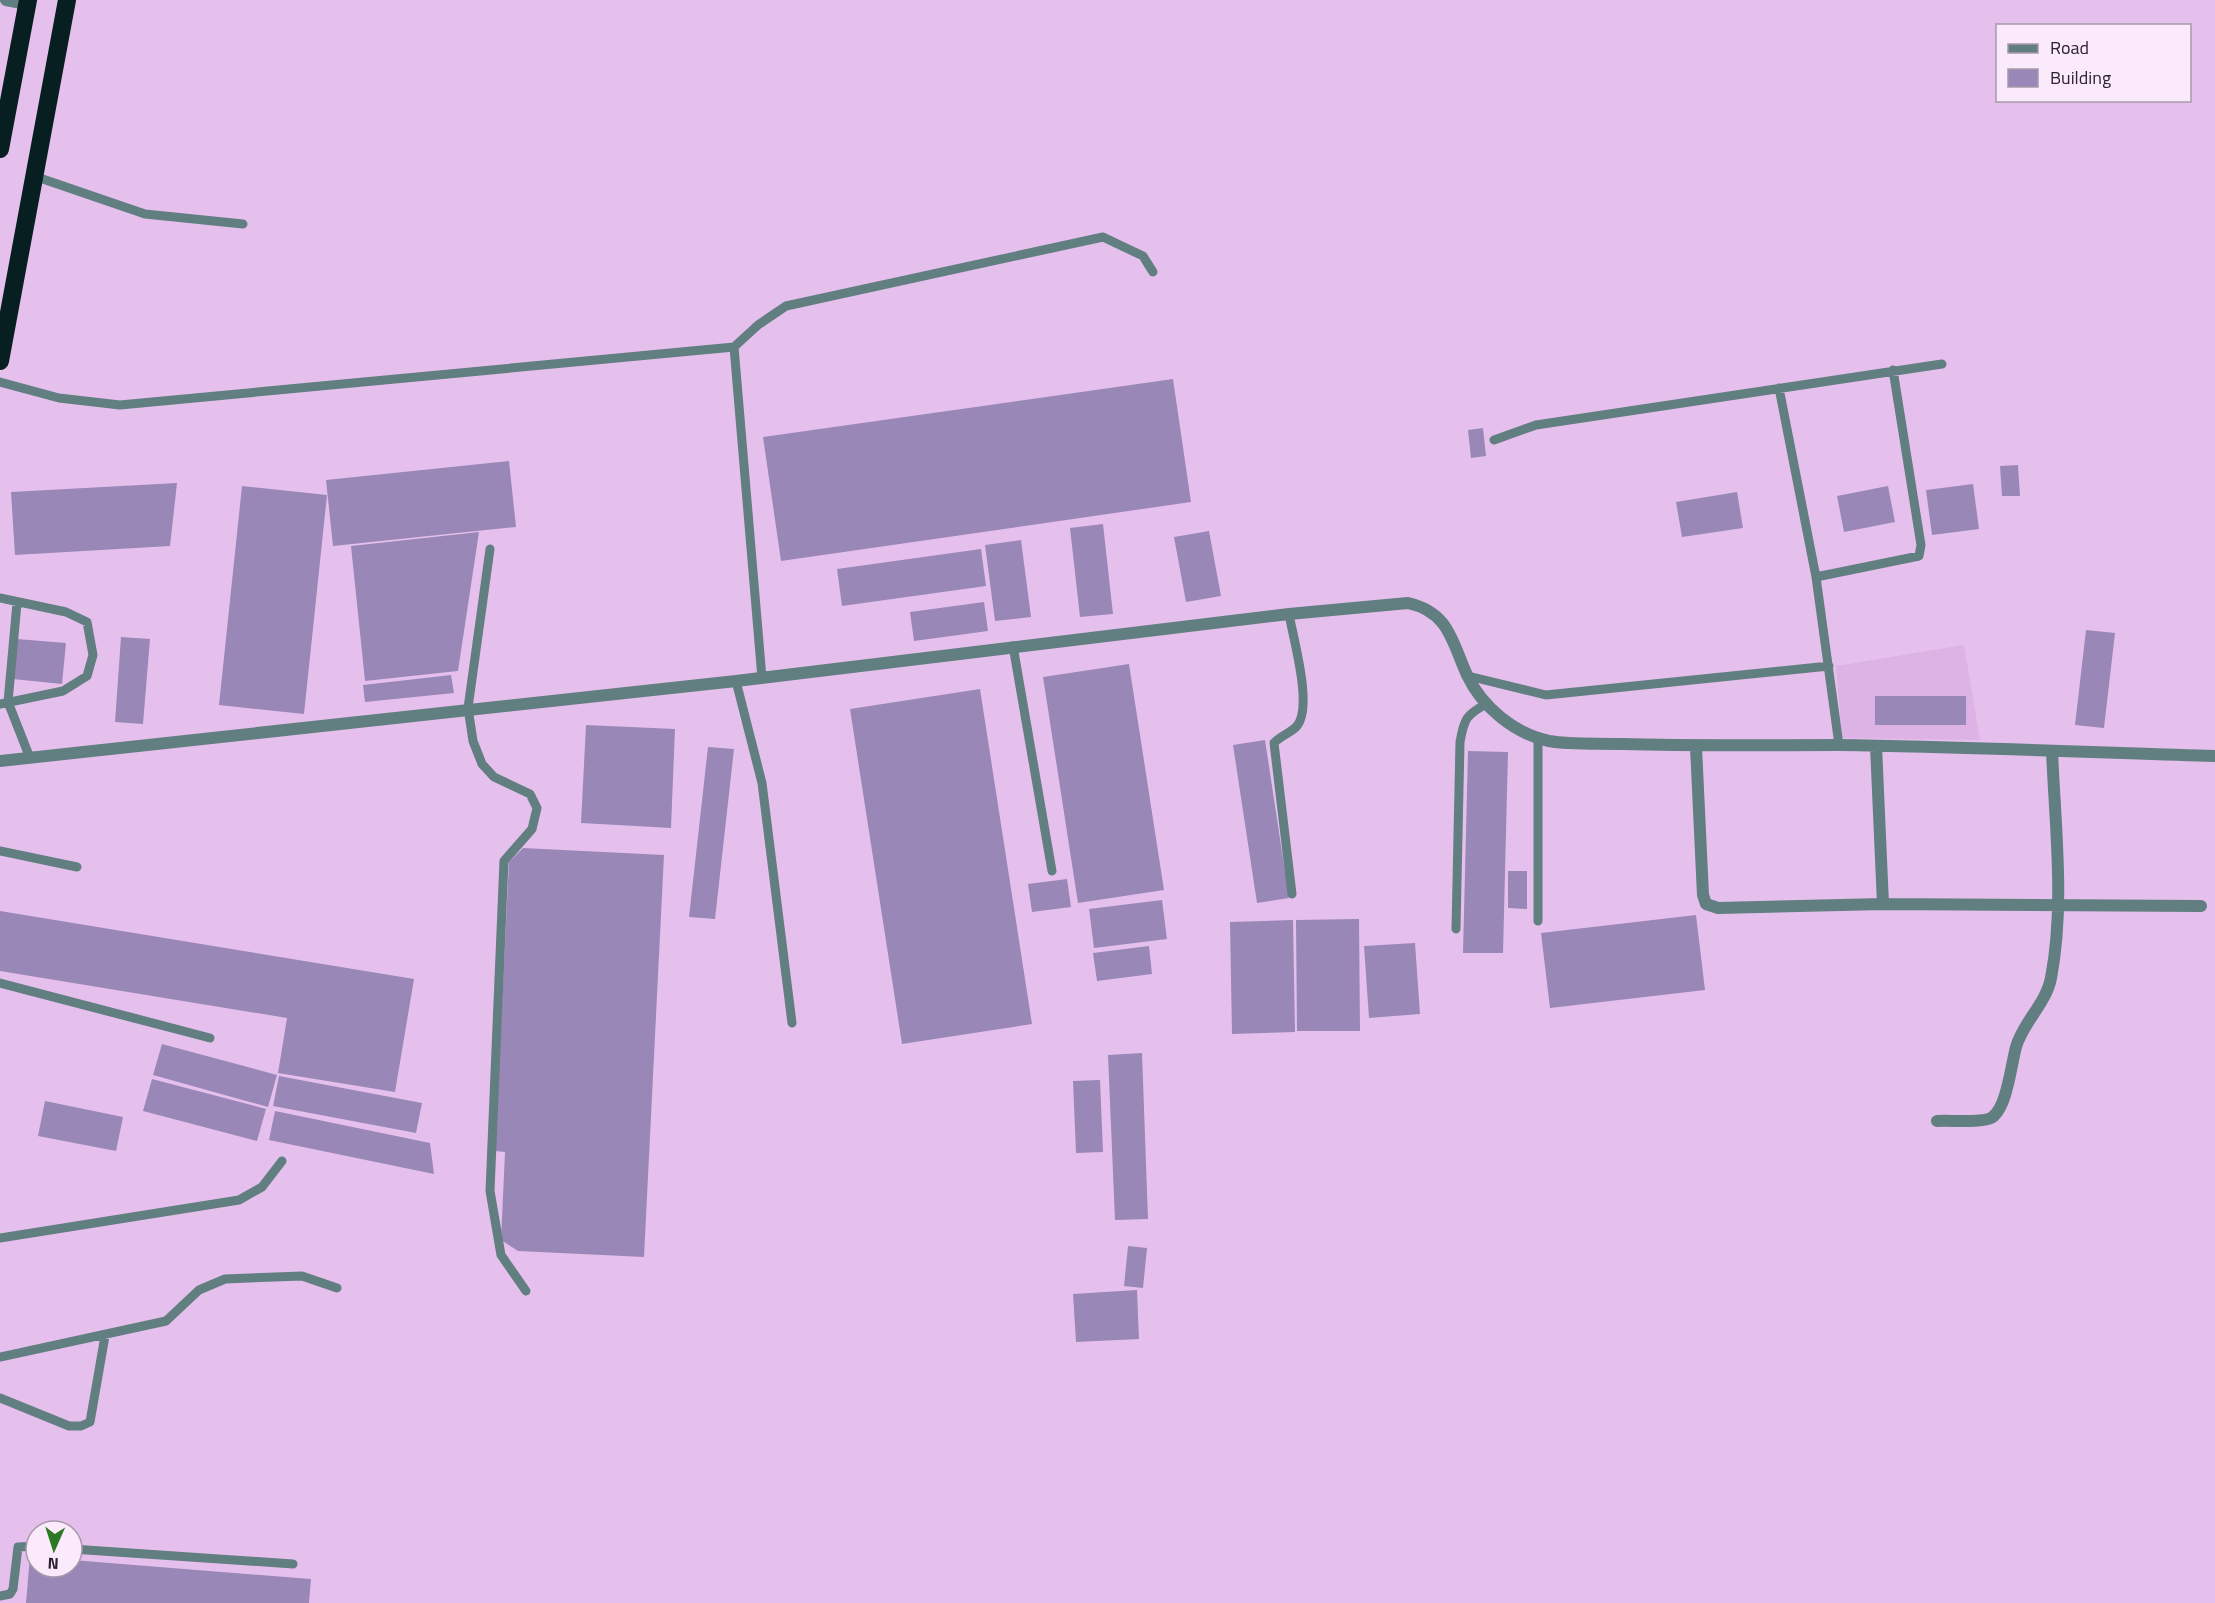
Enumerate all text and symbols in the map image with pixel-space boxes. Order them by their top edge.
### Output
legend [1996,24,2191,102]
text: Road [2050,34,2089,61]
text: Building [2050,64,2111,91]
north arrow [24,1519,84,1579]
text: N [47,1552,59,1576]

